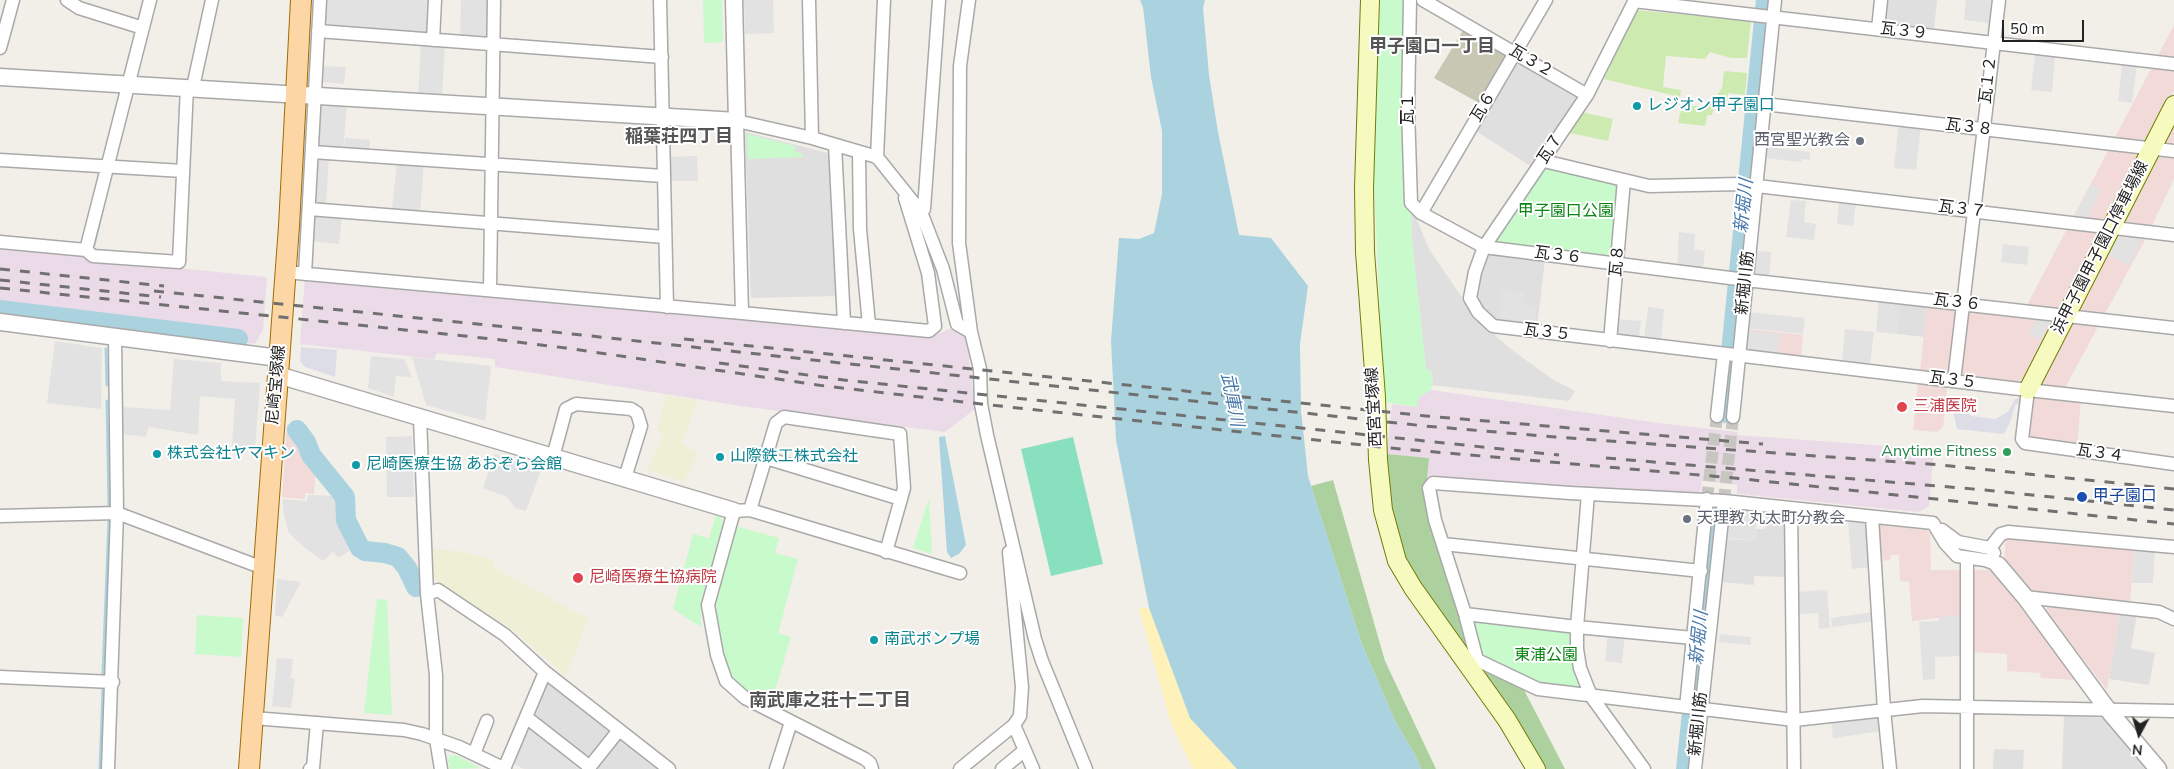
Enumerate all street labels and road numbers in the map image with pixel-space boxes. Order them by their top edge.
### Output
street label: 瓦３９ [1879,20,1929,44]
street label: 瓦３２ [1505,42,1557,82]
street label: 瓦１２ [1977,55,2001,105]
street label: 瓦６ [1468,88,1500,126]
street label: 瓦１ [1399,93,1419,125]
street label: 瓦３８ [1944,116,1994,140]
street label: 瓦７ [1534,130,1568,168]
street label: 浜甲子園甲子園口停車場線 [2049,158,2153,338]
street label: 瓦３７ [1937,198,1987,222]
street label: 瓦３６ [1533,244,1583,268]
street label: 瓦８ [1607,244,1629,278]
street label: 新堀川筋 [1733,250,1759,316]
street label: 瓦３６ [1932,291,1982,315]
street label: 瓦３５ [1522,321,1572,345]
street label: 尼崎宝塚線 [264,344,290,426]
street label: 西宮宝塚線 [1363,367,1387,447]
street label: 瓦３５ [1928,369,1978,393]
street label: 瓦３４ [2075,441,2125,467]
street label: 新堀川筋 [1686,691,1712,757]

